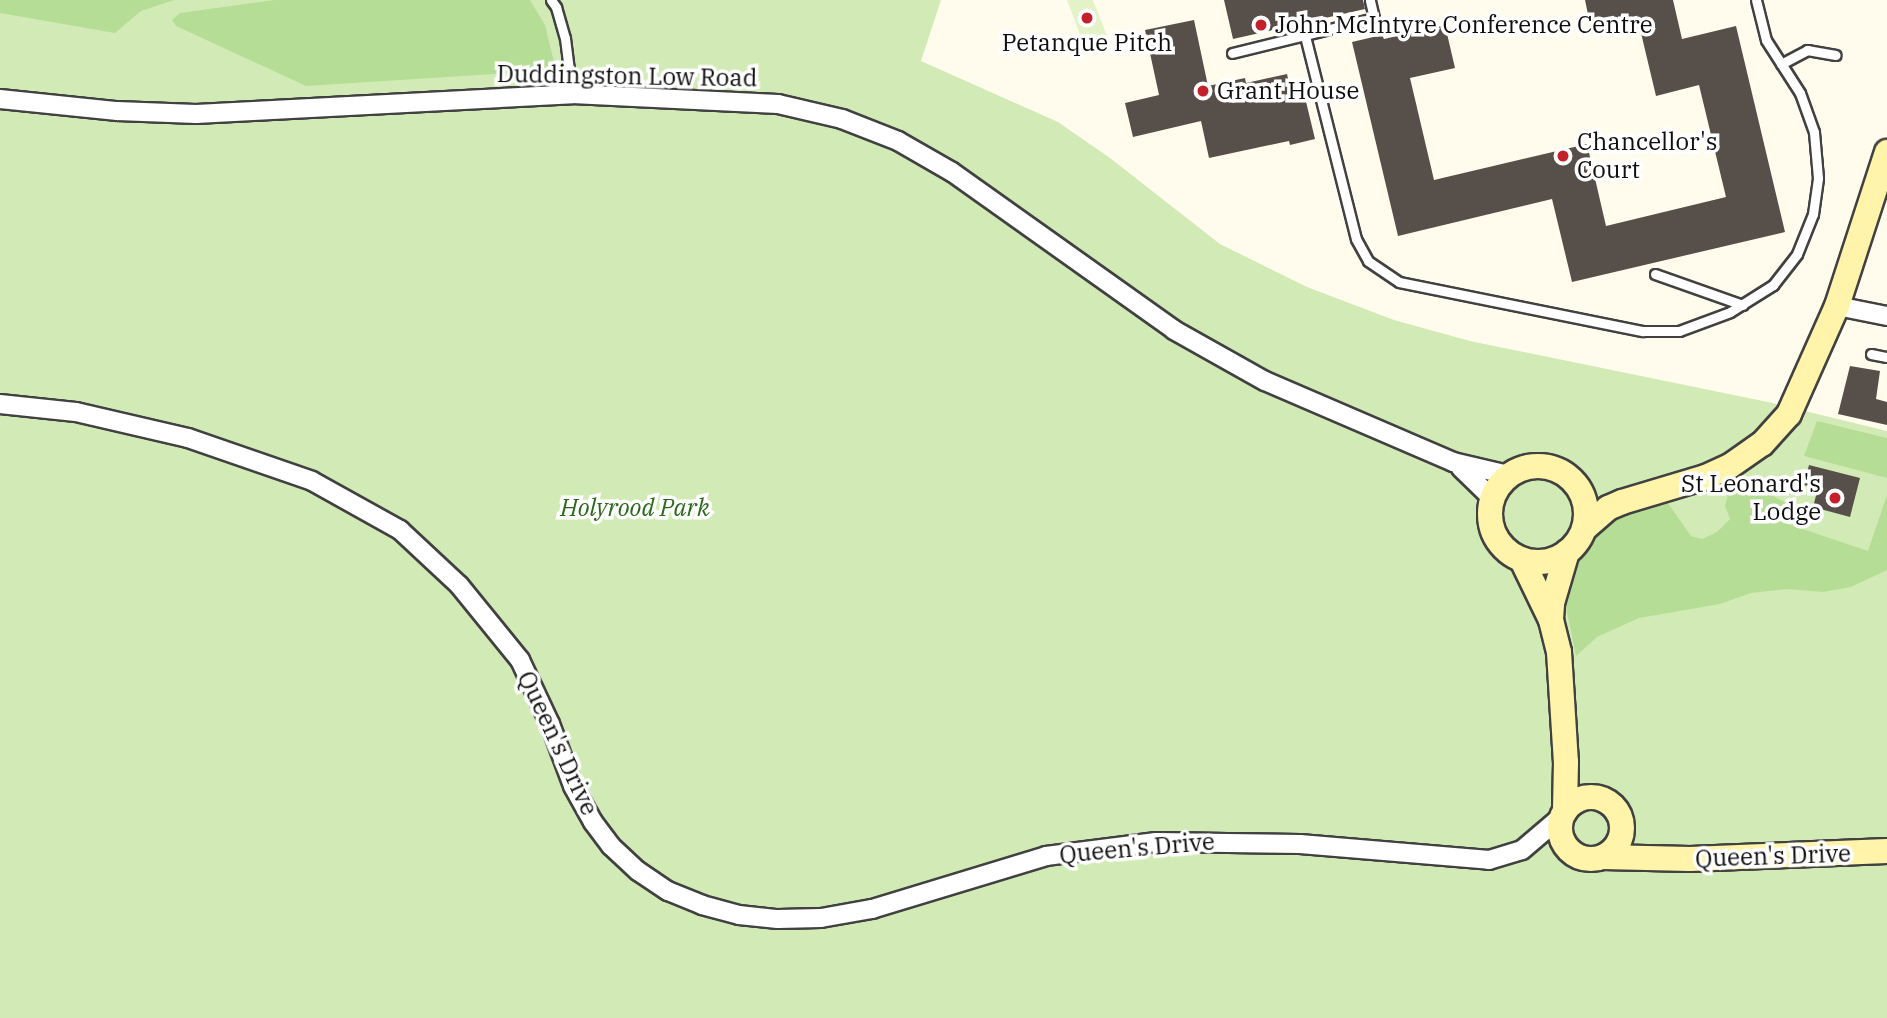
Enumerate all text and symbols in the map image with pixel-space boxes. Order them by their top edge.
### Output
marker: Petanque Pitch [1079,10,1095,26]
place label: John McIntyre Conference Centre [1275,11,1652,39]
marker: John McIntyre Conference Centre [1253,17,1269,33]
place label: Petanque Pitch [1002,29,1172,57]
street label: Duddingston Low Road [497,59,757,93]
place label: Grant House [1217,77,1359,105]
marker: Grant House [1195,83,1211,99]
place label: Chancellor's Court [1577,128,1717,184]
marker: Chancellor's Court [1555,148,1571,164]
place label: St Leonard's Lodge [1681,470,1821,526]
marker: St Leonard's Lodge [1827,490,1843,506]
park label: Holyrood Park [560,494,710,522]
street label: Queen's Drive [512,666,604,820]
street label: Queen's Drive [1058,827,1216,869]
street label: Queen's Drive [1695,839,1851,873]

